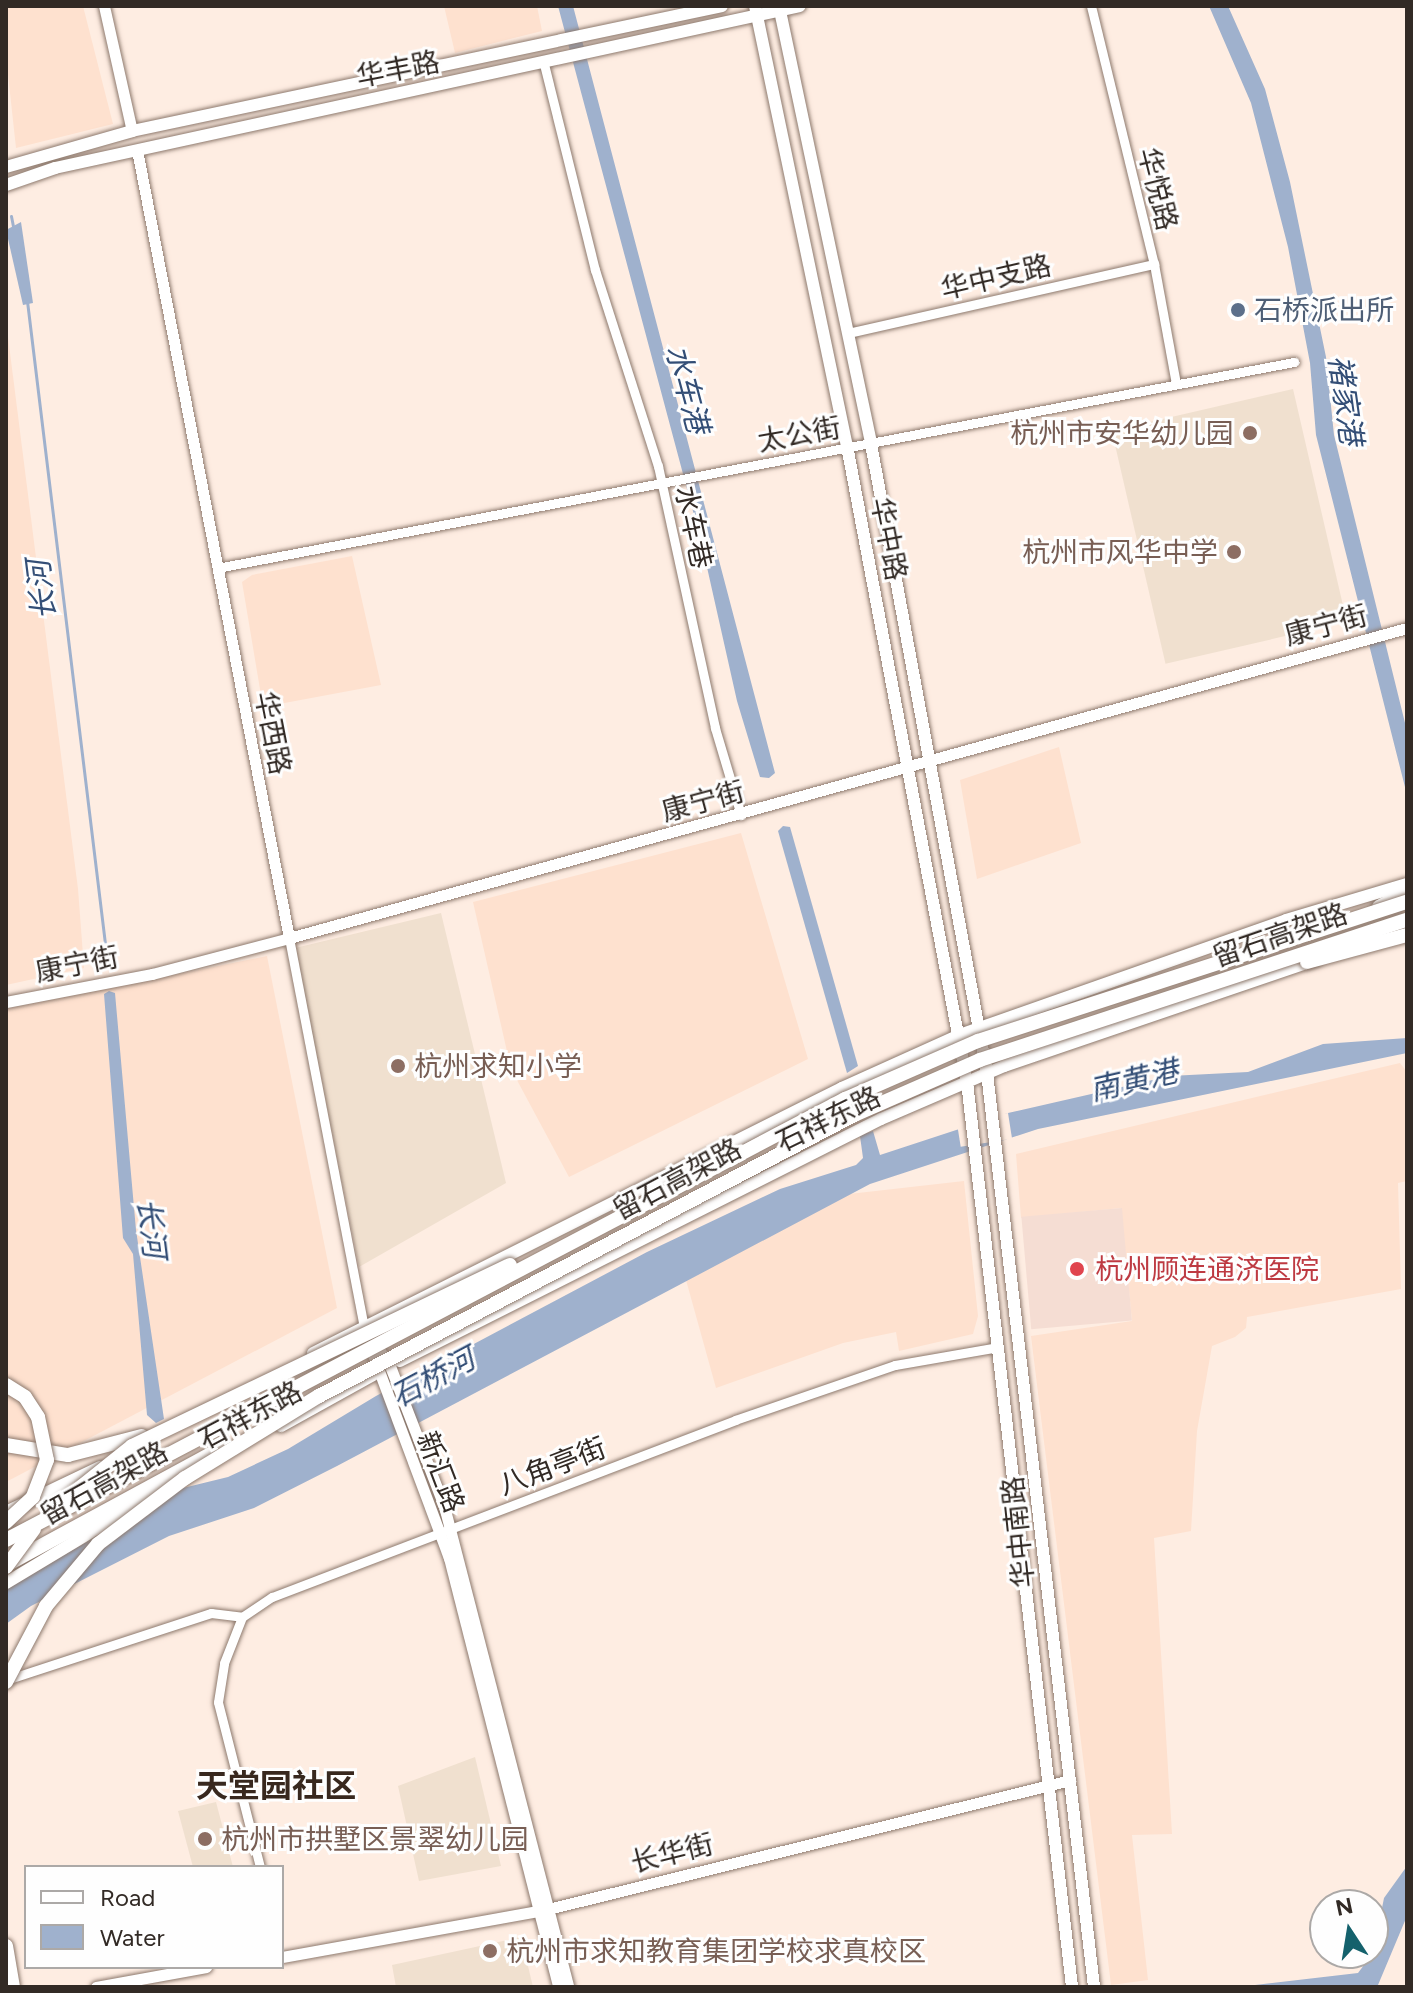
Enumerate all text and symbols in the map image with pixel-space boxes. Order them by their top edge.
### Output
street label: 华丰路 [354,44,442,94]
street label: 华悦路 [1132,144,1184,234]
street label: 华中支路 [938,248,1054,306]
place label: 石桥派出所 [1254,293,1394,327]
marker: 石桥派出所 [1229,301,1247,319]
water label: 水车港 [658,341,716,437]
water label: 褚家港 [1321,353,1369,447]
street label: 太公街 [755,410,843,458]
place label: 杭州市安华幼儿园 [1010,416,1234,450]
marker: 杭州市安华幼儿园 [1241,424,1259,442]
street label: 水车巷 [669,482,719,572]
street label: 华中路 [864,495,914,583]
place label: 杭州市风华中学 [1022,535,1218,569]
marker: 杭州市风华中学 [1225,543,1243,561]
water label: 长河 [20,558,64,622]
street label: 康宁街 [1281,598,1371,652]
street label: 华西路 [248,689,298,777]
street label: 康宁街 [658,774,748,828]
street label: 留石高架路 [1208,896,1352,974]
street label: 康宁街 [33,939,121,989]
place label: 杭州求知小学 [414,1049,582,1083]
water label: 南黄港 [1086,1053,1182,1109]
marker: 杭州求知小学 [389,1057,407,1075]
street label: 石祥东路 [770,1079,886,1159]
street label: 留石高架路 [607,1131,747,1227]
water label: 长河 [129,1196,173,1260]
place label: 杭州顾连通济医院 [1095,1252,1319,1286]
marker: 杭州顾连通济医院 [1066,1258,1088,1280]
water label: 石桥河 [385,1341,481,1415]
street label: 石祥东路 [193,1374,307,1456]
street label: 新汇路 [410,1427,472,1517]
street label: 八角亭街 [494,1430,610,1502]
street label: 留石高架路 [35,1434,173,1532]
street label: 华中南路 [995,1475,1041,1589]
district label: 天堂园社区 [196,1767,356,1805]
place label: 杭州市拱墅区景翠幼儿园 [221,1822,529,1856]
street label: 长华街 [627,1827,717,1879]
marker: 杭州市拱墅区景翠幼儿园 [196,1830,214,1848]
legend [24,1865,284,1969]
text: Road [100,1883,155,1912]
north arrow [1309,1889,1389,1969]
text: N [1333,1892,1355,1922]
text: Water [100,1923,165,1952]
place label: 杭州市求知教育集团学校求真校区 [506,1934,926,1968]
marker: 杭州市求知教育集团学校求真校区 [481,1942,499,1960]

